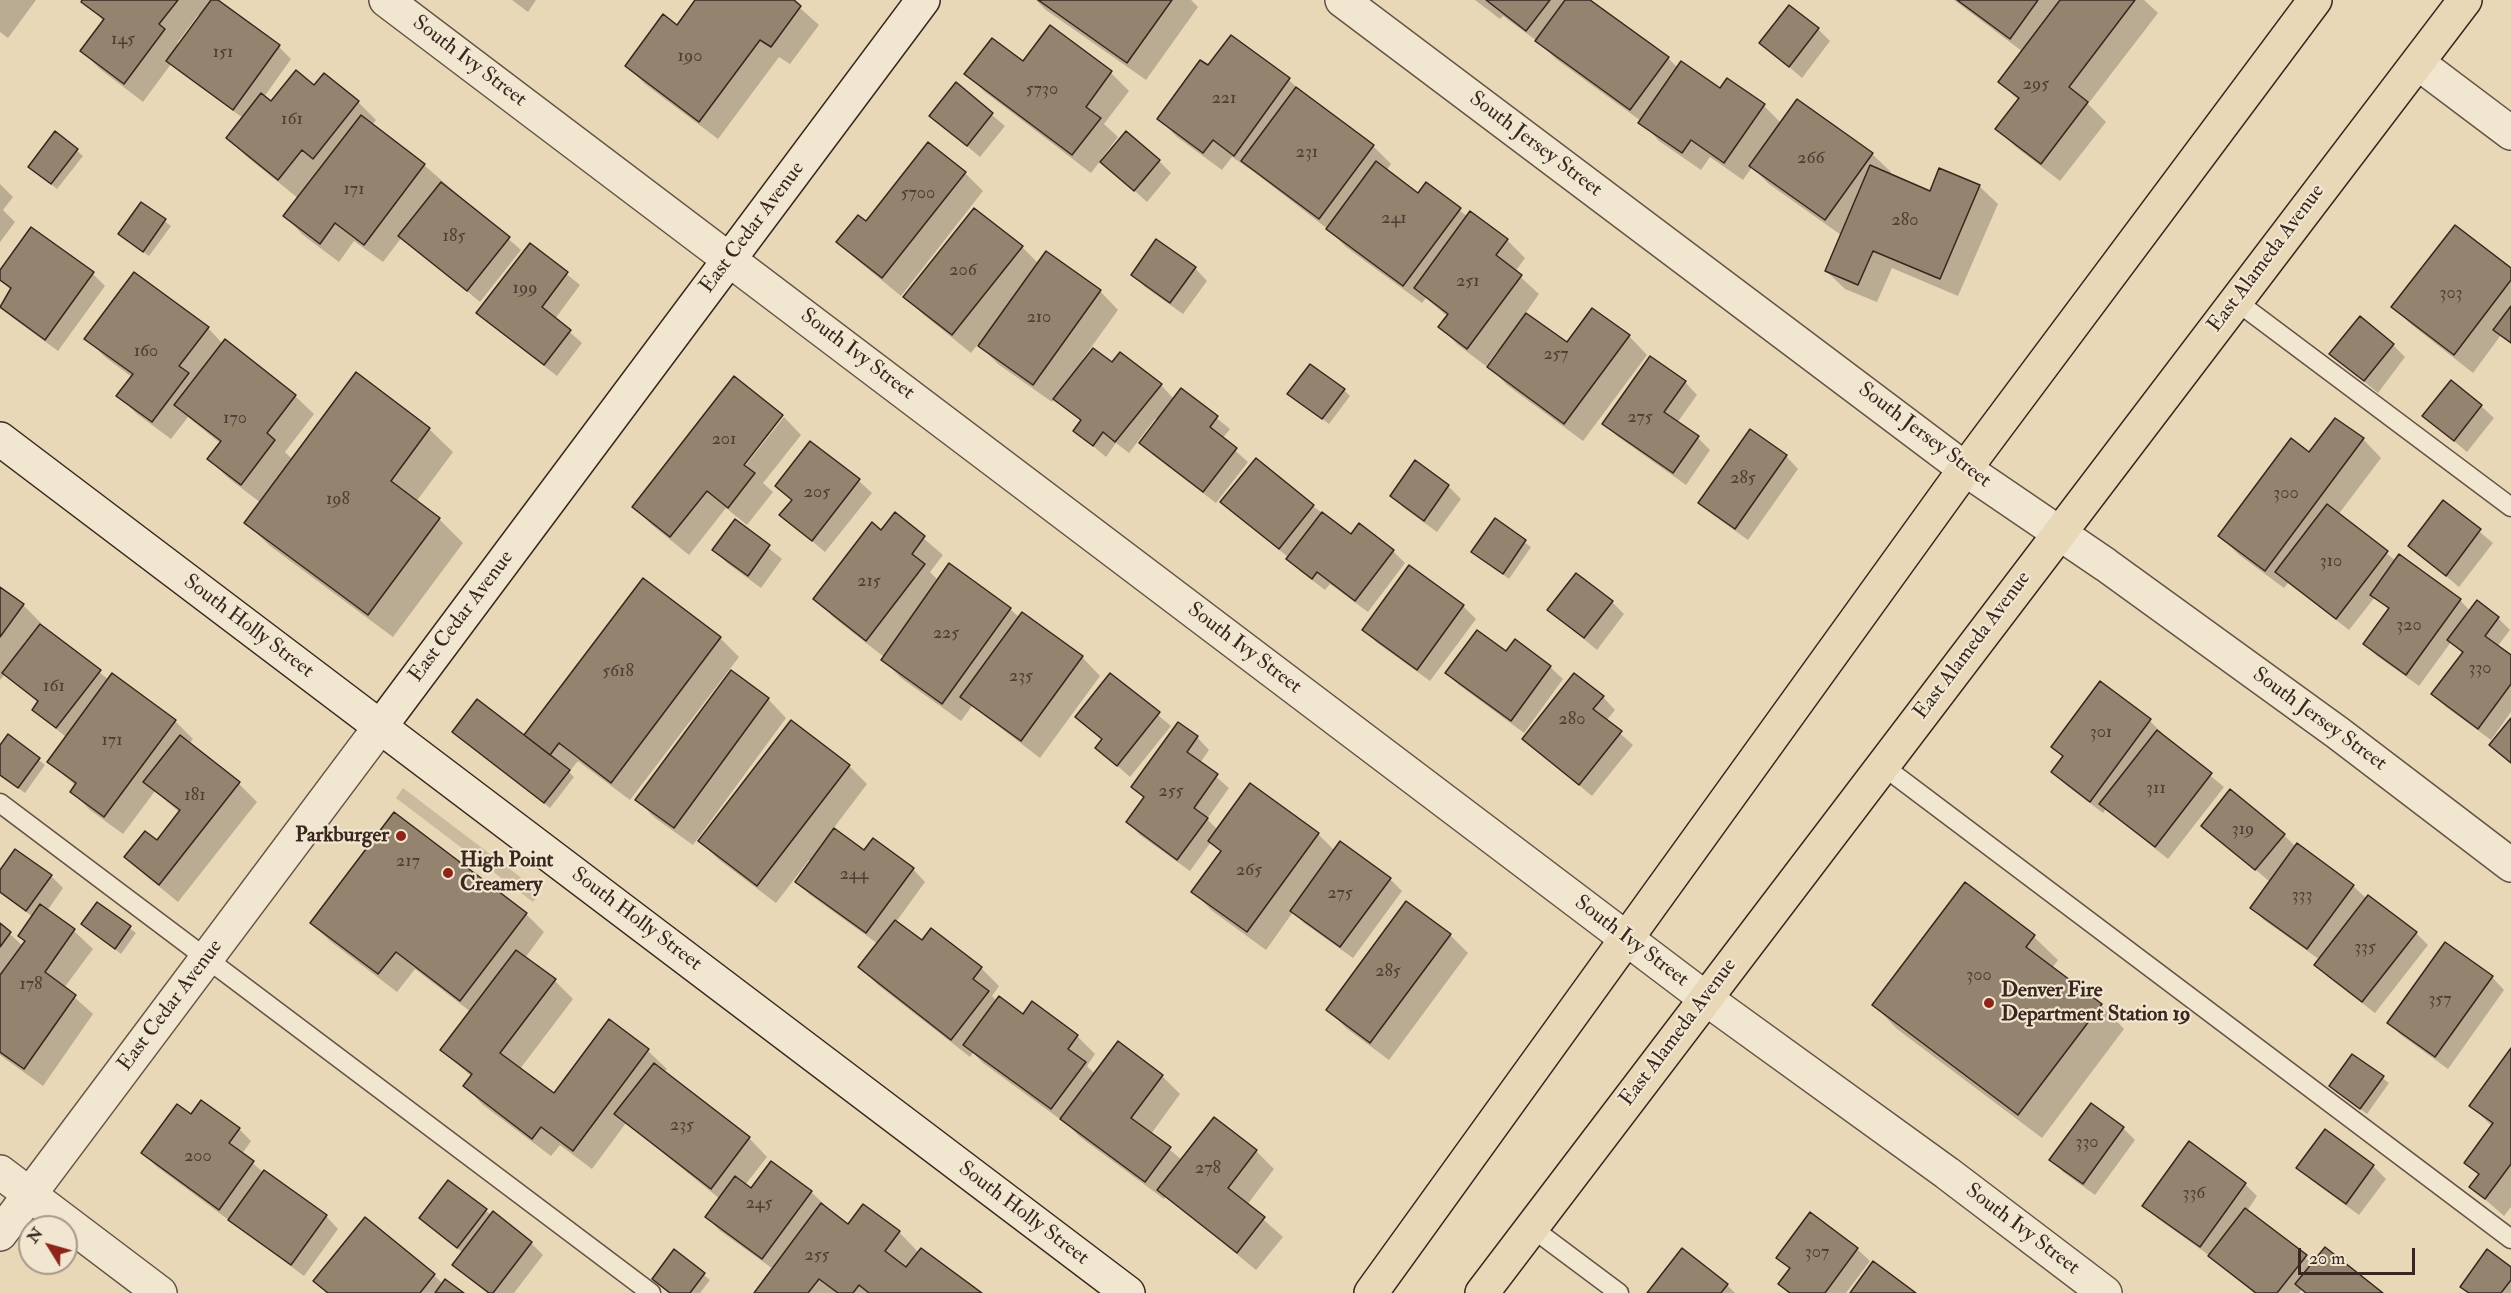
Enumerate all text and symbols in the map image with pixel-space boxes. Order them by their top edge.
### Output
street label: South Ivy Street [407,11,531,113]
house number: 145 [111,29,135,51]
house number: 151 [213,42,233,64]
house number: 190 [678,46,702,68]
house number: 295 [2023,74,2049,96]
house number: 5730 [1026,79,1058,101]
street label: South Jersey Street [1464,87,1606,203]
house number: 221 [1212,88,1236,110]
house number: 161 [281,109,303,131]
house number: 231 [1296,142,1318,164]
house number: 266 [1797,148,1825,170]
street label: East Cedar Avenue [695,157,811,299]
house number: 171 [343,179,365,201]
street label: East Alameda Avenue [2203,180,2331,338]
house number: 5700 [901,183,935,205]
house number: 241 [1381,208,1407,230]
house number: 280 [1892,210,1918,232]
house number: 185 [443,226,465,248]
house number: 206 [949,260,977,282]
house number: 251 [1456,271,1480,293]
house number: 199 [513,278,537,300]
house number: 303 [2439,283,2463,305]
street label: South Ivy Street [795,304,919,406]
house number: 210 [1027,307,1051,329]
house number: 160 [134,341,158,363]
house number: 257 [1543,344,1569,366]
street label: South Jersey Street [1853,378,1995,494]
house number: 275 [1627,407,1653,429]
house number: 170 [223,408,247,430]
house number: 201 [712,429,736,451]
house number: 285 [1730,468,1756,490]
house number: 205 [804,482,830,504]
house number: 300 [2273,483,2299,505]
house number: 198 [326,489,350,511]
street label: East Cedar Avenue [404,546,520,688]
house number: 310 [2320,551,2342,573]
street label: East Alameda Avenue [1909,567,2037,725]
street label: South Holly Street [178,570,318,684]
house number: 215 [857,571,881,593]
street label: South Ivy Street [1182,598,1306,700]
house number: 320 [2396,615,2422,637]
house number: 225 [933,623,959,645]
house number: 330 [2468,658,2492,680]
house number: 5618 [602,661,634,683]
street label: South Jersey Street [2247,663,2391,777]
house number: 235 [1009,666,1033,688]
house number: 161 [43,676,65,698]
house number: 280 [1559,709,1585,731]
house number: 301 [2090,722,2112,744]
house number: 171 [101,730,123,752]
house number: 311 [2146,778,2166,800]
house number: 255 [1159,781,1183,803]
house number: 181 [184,785,206,807]
house number: 319 [2232,819,2254,841]
place label: Parkburger [295,823,389,849]
marker: Parkburger [394,829,408,843]
place label: High Point Creamery [460,848,553,898]
house number: 217 [396,851,420,873]
house number: 265 [1236,860,1262,882]
street label: South Holly Street [566,863,706,977]
house number: 244 [840,864,868,886]
marker: High Point Creamery [441,866,455,880]
house number: 275 [1327,883,1353,905]
house number: 333 [2292,885,2312,907]
street label: South Ivy Street [1569,891,1693,993]
street label: East Cedar Avenue [113,935,229,1077]
house number: 335 [2354,937,2376,959]
street label: East Alameda Avenue [1615,954,1743,1112]
house number: 285 [1375,961,1401,983]
house number: 300 [1966,965,1992,987]
house number: 178 [19,974,43,996]
place label: Denver Fire Department Station 19 [2001,978,2191,1028]
house number: 357 [2428,989,2452,1011]
marker: Denver Fire Department Station 19 [1982,996,1996,1010]
house number: 235 [670,1115,694,1137]
house number: 330 [2075,1132,2099,1154]
house number: 200 [184,1146,212,1168]
street label: South Holly Street [953,1157,1093,1271]
house number: 278 [1195,1158,1221,1180]
street label: South Ivy Street [1960,1179,2084,1281]
house number: 336 [2183,1183,2205,1205]
house number: 245 [746,1193,772,1215]
north arrow [18,1215,78,1275]
text: N [23,1224,48,1247]
scale bar [2301,1236,2418,1274]
house number: 307 [1805,1242,1829,1264]
house number: 255 [805,1245,829,1267]
text: 20 m [2309,1247,2345,1270]

